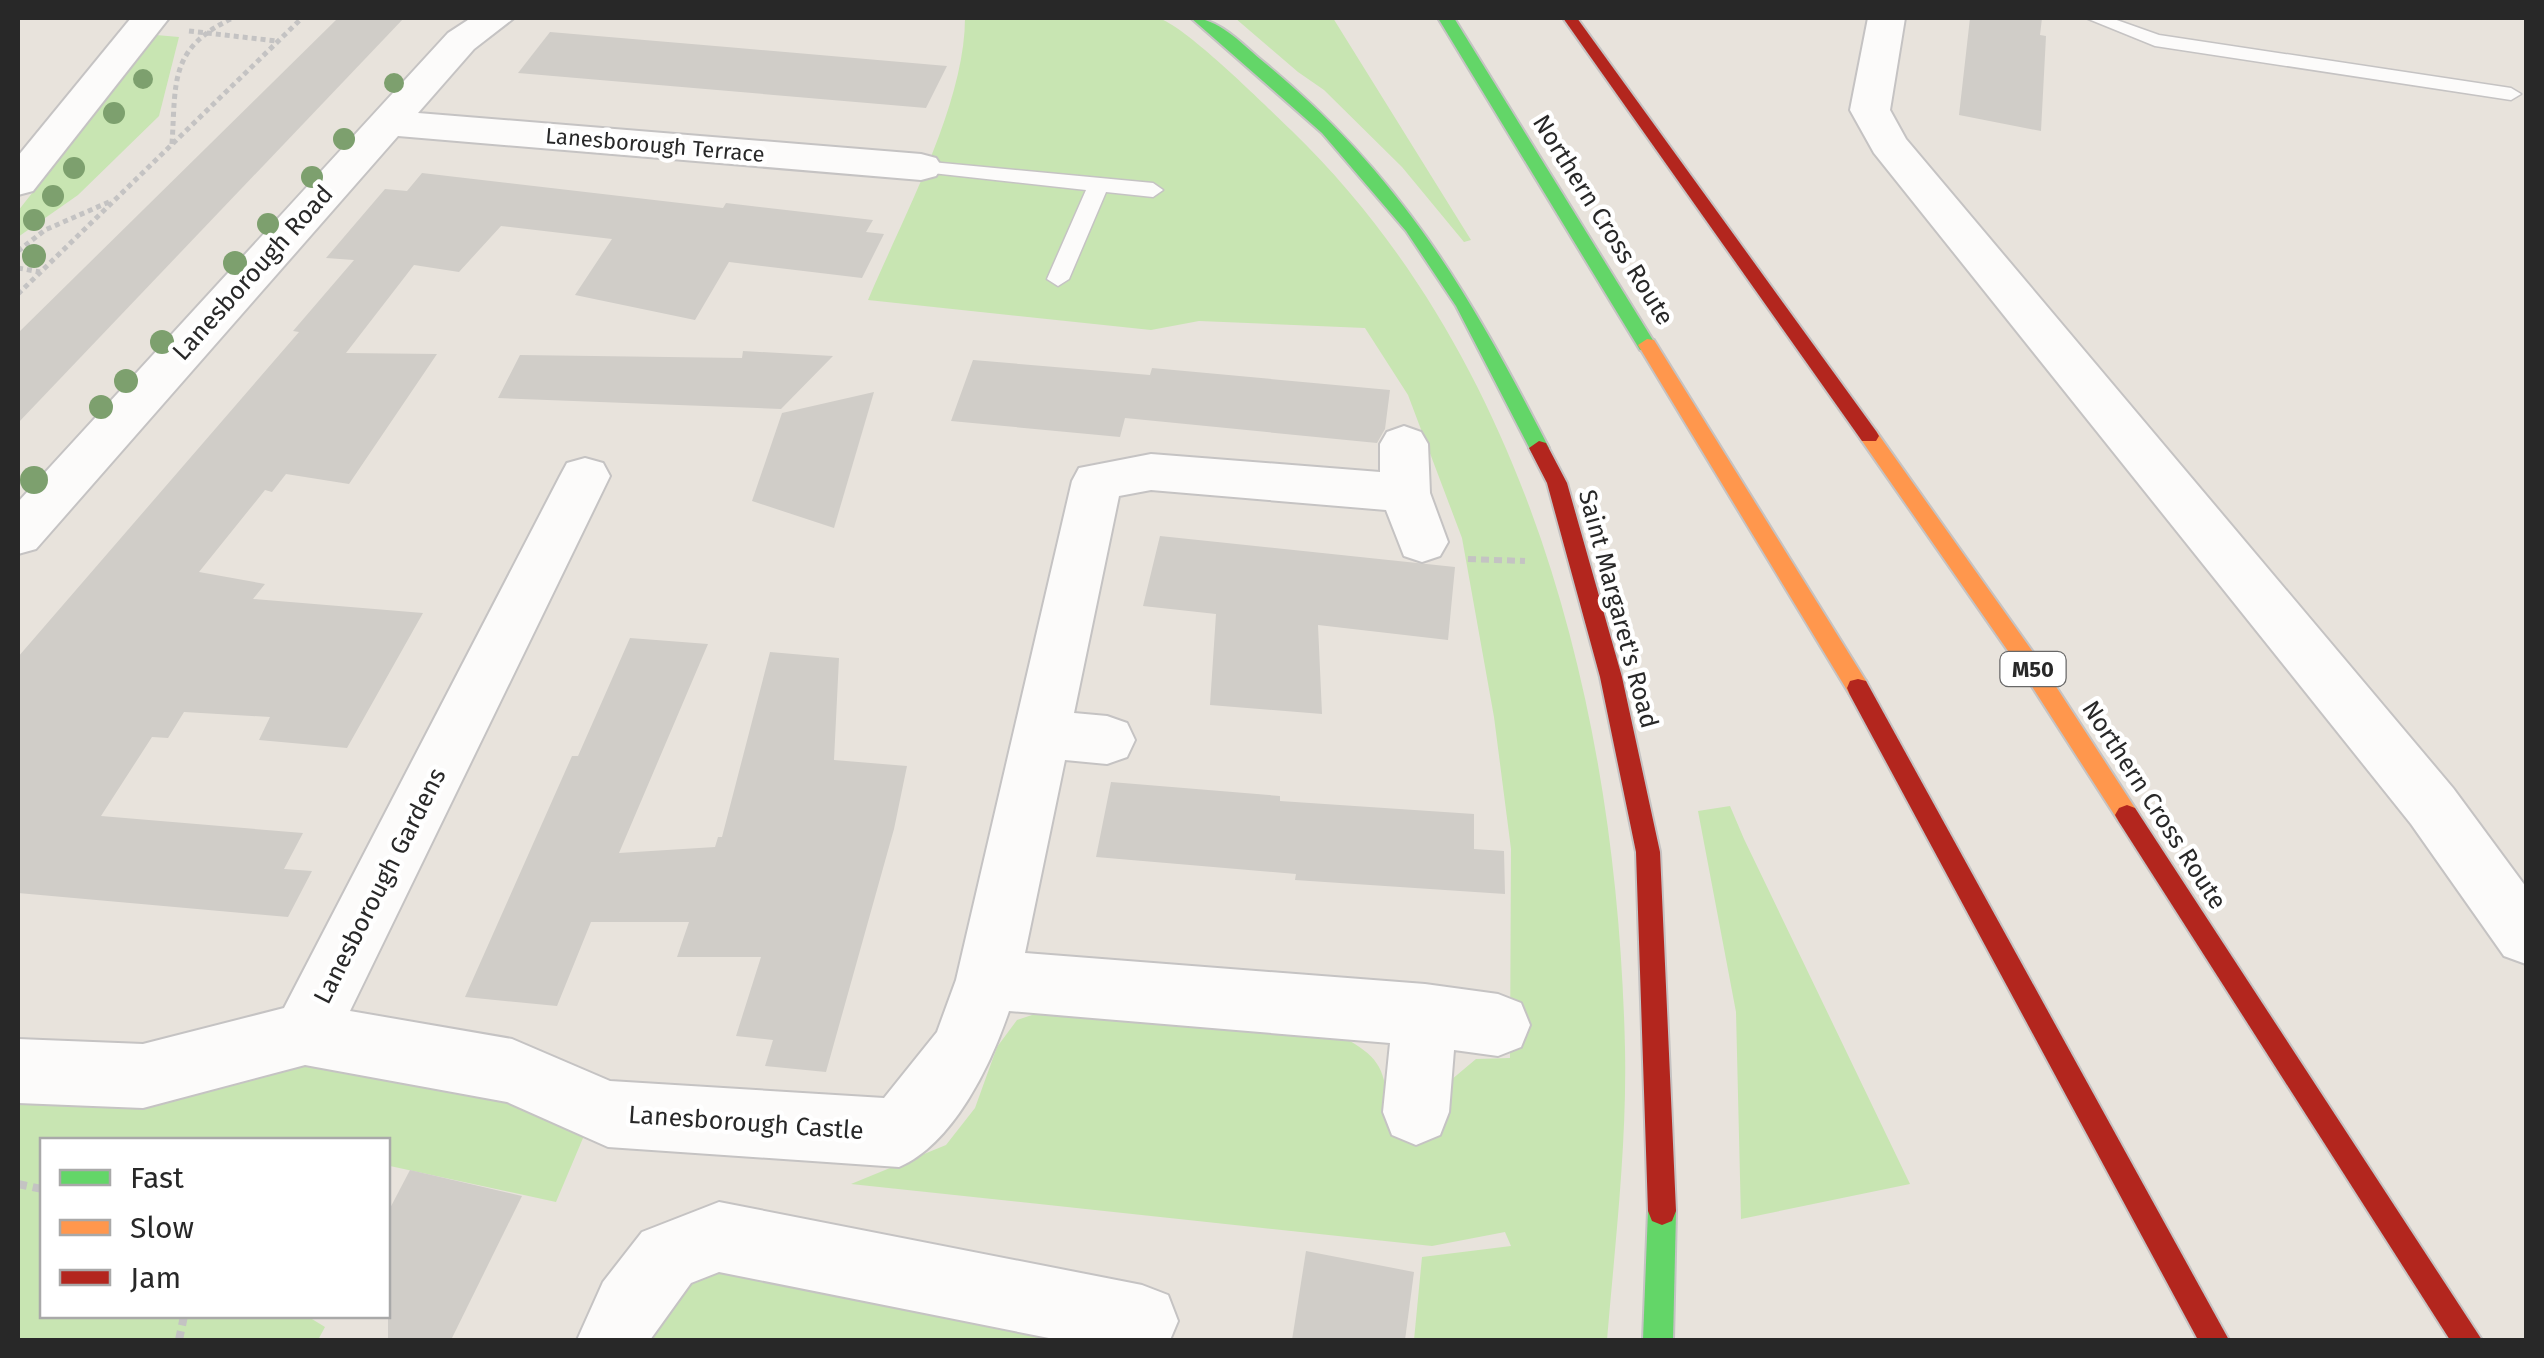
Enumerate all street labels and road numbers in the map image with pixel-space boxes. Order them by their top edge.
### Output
street label: Northern Cross Route [1526,109,1680,331]
street label: Lanesborough Terrace [544,122,766,168]
street label: Lanesborough Road [167,179,339,367]
street label: Saint Margaret's Road [1572,487,1664,731]
road number: M50 [2000,652,2066,686]
street label: Northern Cross Route [2075,695,2233,915]
street label: Lanesborough Gardens [307,763,453,1009]
street label: Lanesborough Castle [627,1100,865,1146]

